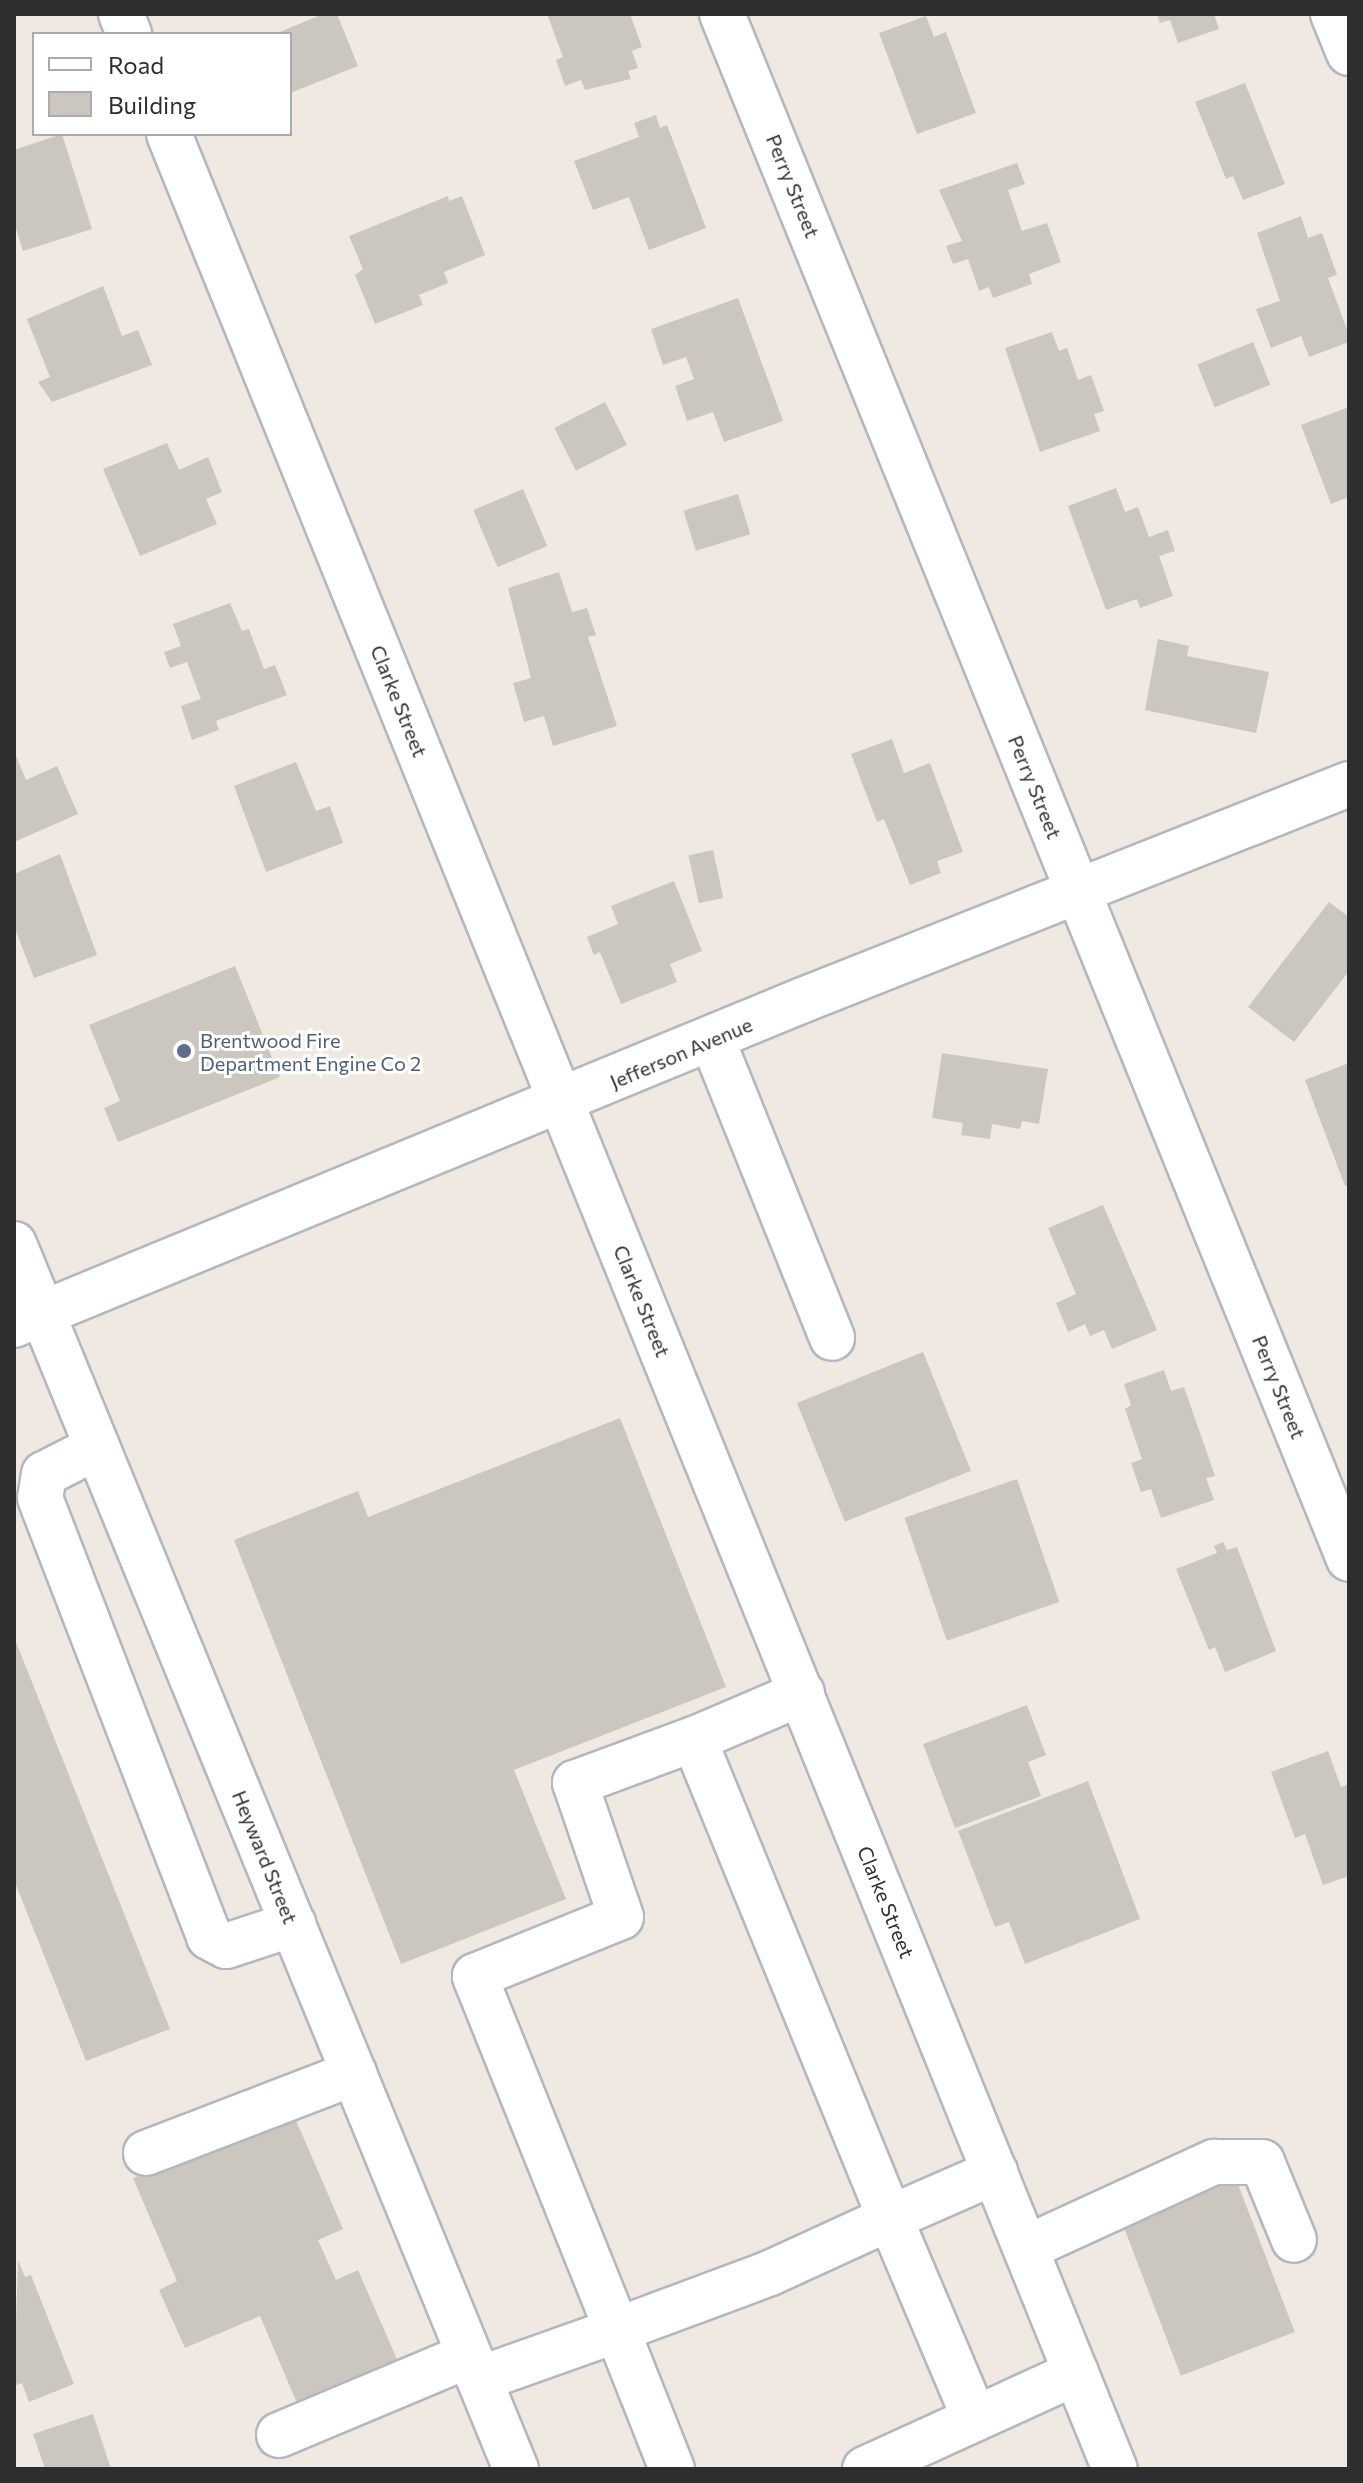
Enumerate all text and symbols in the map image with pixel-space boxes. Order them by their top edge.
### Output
legend [32,32,292,136]
text: Road [108,50,164,79]
text: Building [108,90,196,119]
street label: Perry Street [761,131,825,241]
street label: Clarke Street [366,642,432,760]
street label: Perry Street [1003,732,1067,842]
street label: Jefferson Avenue [606,1012,756,1094]
place label: Brentwood Fire Department Engine Co 2 [200,1028,421,1075]
marker: Brentwood Fire Department Engine Co 2 [175,1042,193,1060]
street label: Clarke Street [609,1242,675,1360]
street label: Perry Street [1247,1332,1311,1442]
street label: Heyward Street [227,1787,303,1927]
street label: Clarke Street [853,1843,919,1961]

